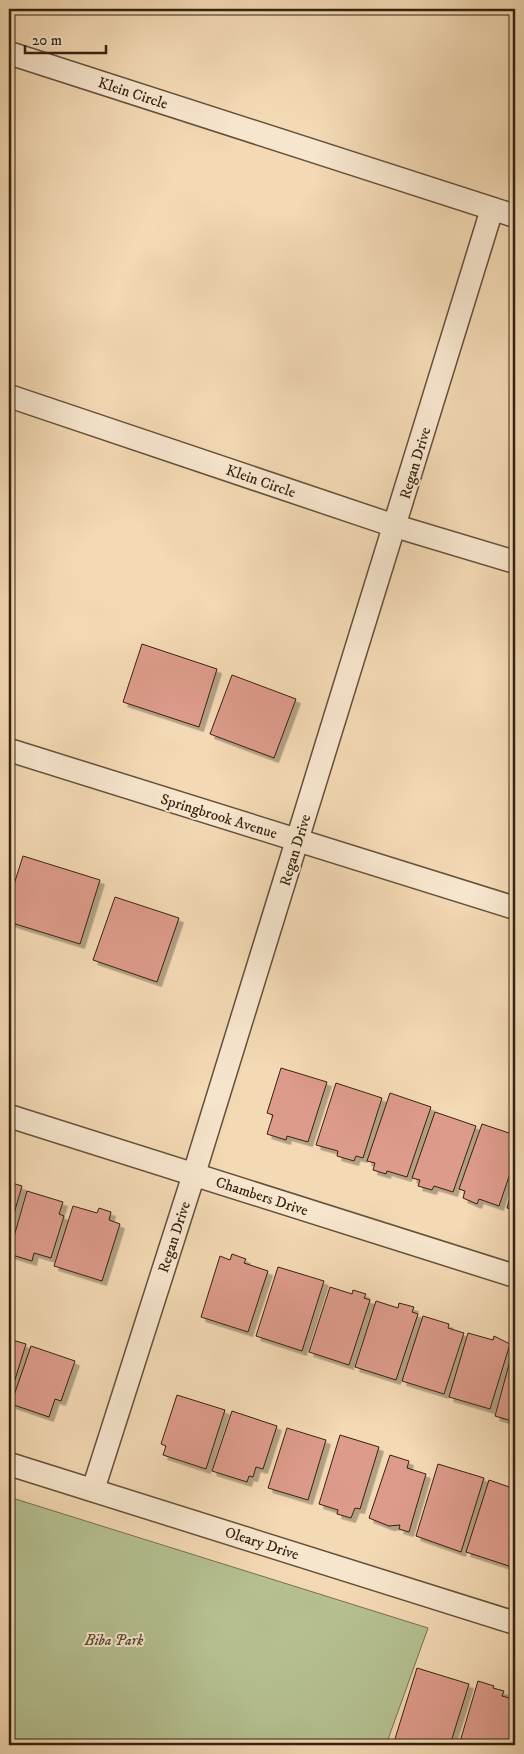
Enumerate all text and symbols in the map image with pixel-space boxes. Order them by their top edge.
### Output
scale bar [25,22,106,54]
text: 20 m [32,31,62,50]
street label: Klein Circle [95,73,170,114]
street label: Regan Drive [396,425,435,501]
street label: Klein Circle [223,461,298,502]
street label: Springbrook Avenue [158,790,279,843]
street label: Regan Drive [276,812,315,888]
street label: Chambers Drive [213,1173,310,1220]
street label: Regan Drive [154,1199,195,1275]
street label: Oleary Drive [222,1523,301,1564]
park label: Biba Park [84,1631,144,1650]

